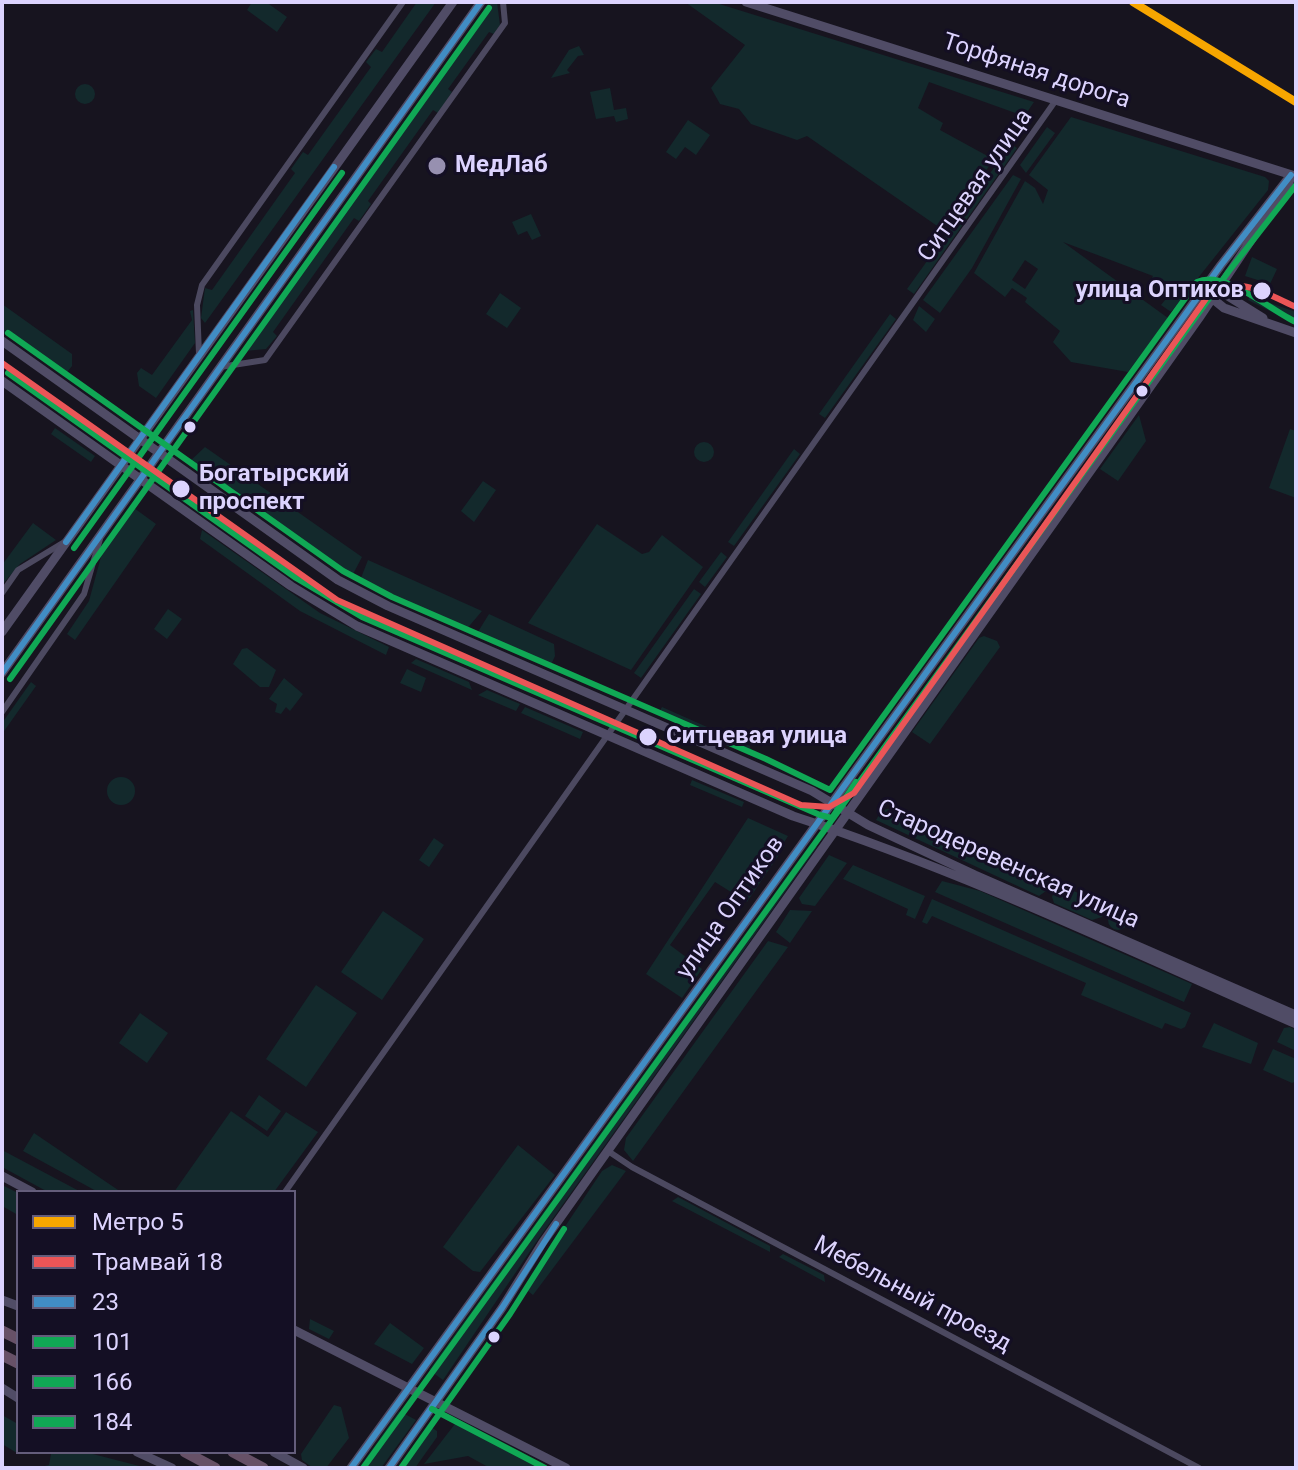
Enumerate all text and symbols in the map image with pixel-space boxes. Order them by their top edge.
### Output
street label: Торфяная дорога [939,28,1133,116]
street label: Ситцевая улица [913,104,1039,268]
place label: МедЛаб [455,152,548,180]
marker: МедЛаб [426,155,448,177]
place label: улица Оптиков [1076,277,1244,305]
marker: улица Оптиков [1251,280,1273,302]
unlabelled marker [1134,383,1150,399]
unlabelled marker [182,419,198,435]
place label: Богатырский проспект [199,461,349,517]
marker: Богатырский проспект [170,478,192,500]
place label: Ситцевая улица [666,723,847,751]
marker: Ситцевая улица [637,726,659,748]
street label: Стародеревенская улица [873,794,1143,936]
street label: улица Оптиков [671,831,791,985]
legend [16,1190,296,1454]
text: Метро 5 [92,1208,184,1236]
street label: Мебельный проезд [808,1231,1016,1359]
text: Трамвай 18 [92,1248,223,1276]
text: 23 [92,1288,119,1316]
text: 101 [92,1328,132,1356]
unlabelled marker [486,1329,502,1345]
text: 166 [92,1368,132,1396]
text: 184 [92,1408,132,1436]

